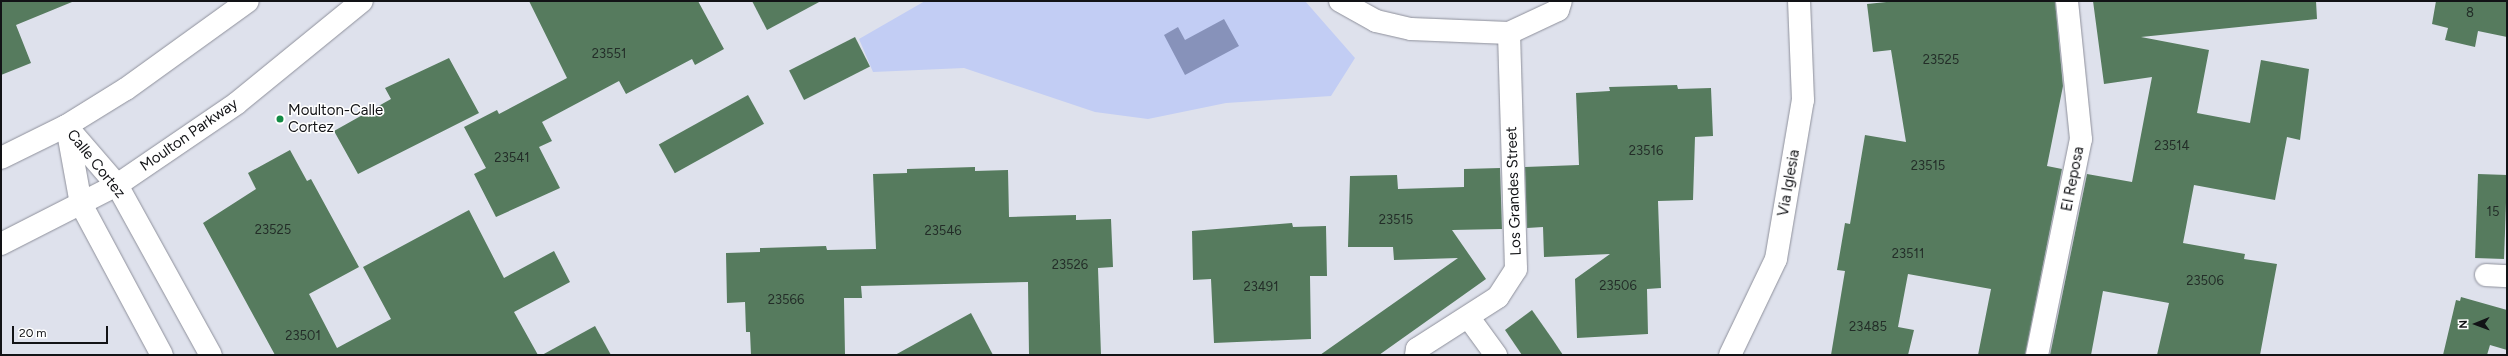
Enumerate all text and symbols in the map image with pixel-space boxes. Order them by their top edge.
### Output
house number: 8 [2466,5,2474,21]
house number: 23551 [592,46,626,62]
house number: 23525 [1923,52,1959,68]
street label: Moulton Parkway [137,95,241,175]
place label: Moulton-Calle Cortez [288,101,383,136]
marker: Moulton-Calle Cortez [275,114,285,124]
street label: Calle Cortez [63,126,129,202]
street label: Los Grandes Street [1503,126,1525,256]
house number: 23514 [2154,138,2190,154]
house number: 23516 [1629,143,1663,159]
street label: El Reposa [2058,145,2088,213]
street label: Via Iglesia [1774,148,1804,218]
house number: 23541 [494,150,530,166]
house number: 23515 [1911,158,1945,174]
house number: 15 [2487,204,2499,220]
house number: 23515 [1379,212,1413,228]
house number: 23525 [255,222,291,238]
house number: 23546 [924,223,962,239]
house number: 23511 [1892,246,1924,262]
house number: 23526 [1052,257,1088,273]
house number: 23506 [2186,273,2224,289]
house number: 23506 [1599,278,1637,294]
house number: 23491 [1243,279,1279,295]
house number: 23566 [768,292,804,308]
north arrow [2456,304,2496,344]
scale bar [14,318,110,344]
house number: 23485 [1849,319,1887,335]
text: N [2457,320,2470,329]
text: 20 m [19,326,47,340]
house number: 23501 [285,328,321,344]

